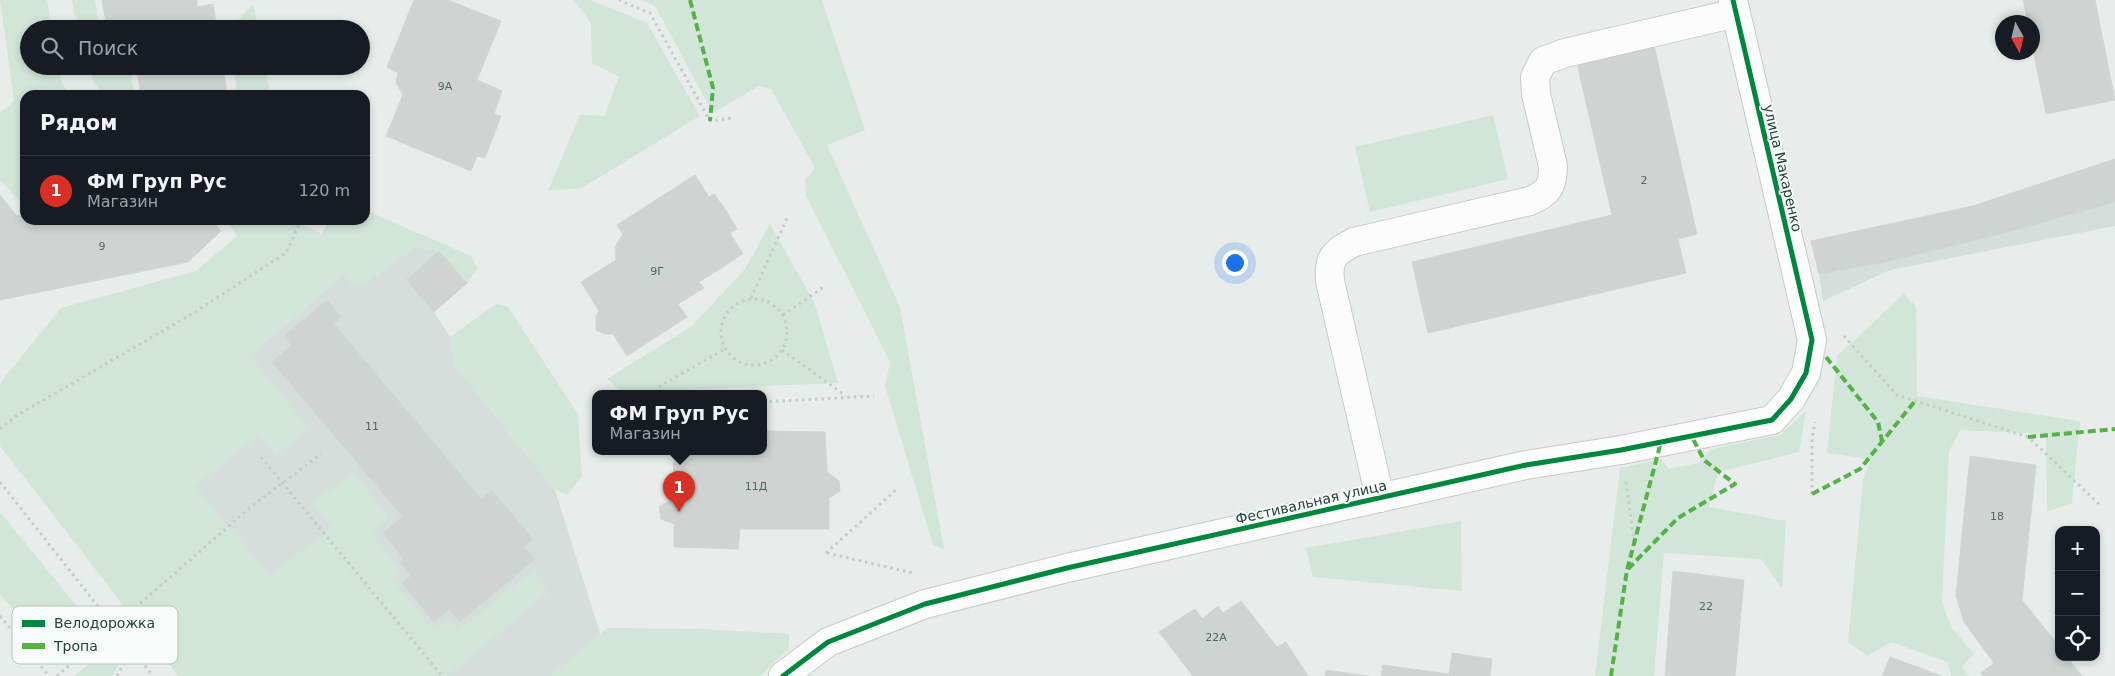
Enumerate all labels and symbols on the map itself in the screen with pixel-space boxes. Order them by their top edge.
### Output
north arrow [1995,15,2040,60]
house number: 9А [438,80,453,93]
street label: улица Макаренко [1761,103,1805,233]
house number: 2 [1641,174,1648,187]
house number: 9 [99,240,106,253]
your location [1222,250,1248,276]
house number: 9Г [650,265,664,278]
house number: 11 [365,420,379,433]
pin: 1 [663,471,695,512]
street label: Фестивальная улица [1234,477,1388,527]
house number: 11Д [745,480,768,493]
house number: 18 [1990,510,2004,523]
house number: 22 [1699,600,1713,613]
legend [12,606,178,664]
text: Велодорожка [54,615,155,631]
house number: 22А [1205,631,1227,644]
text: Тропа [53,638,98,654]

